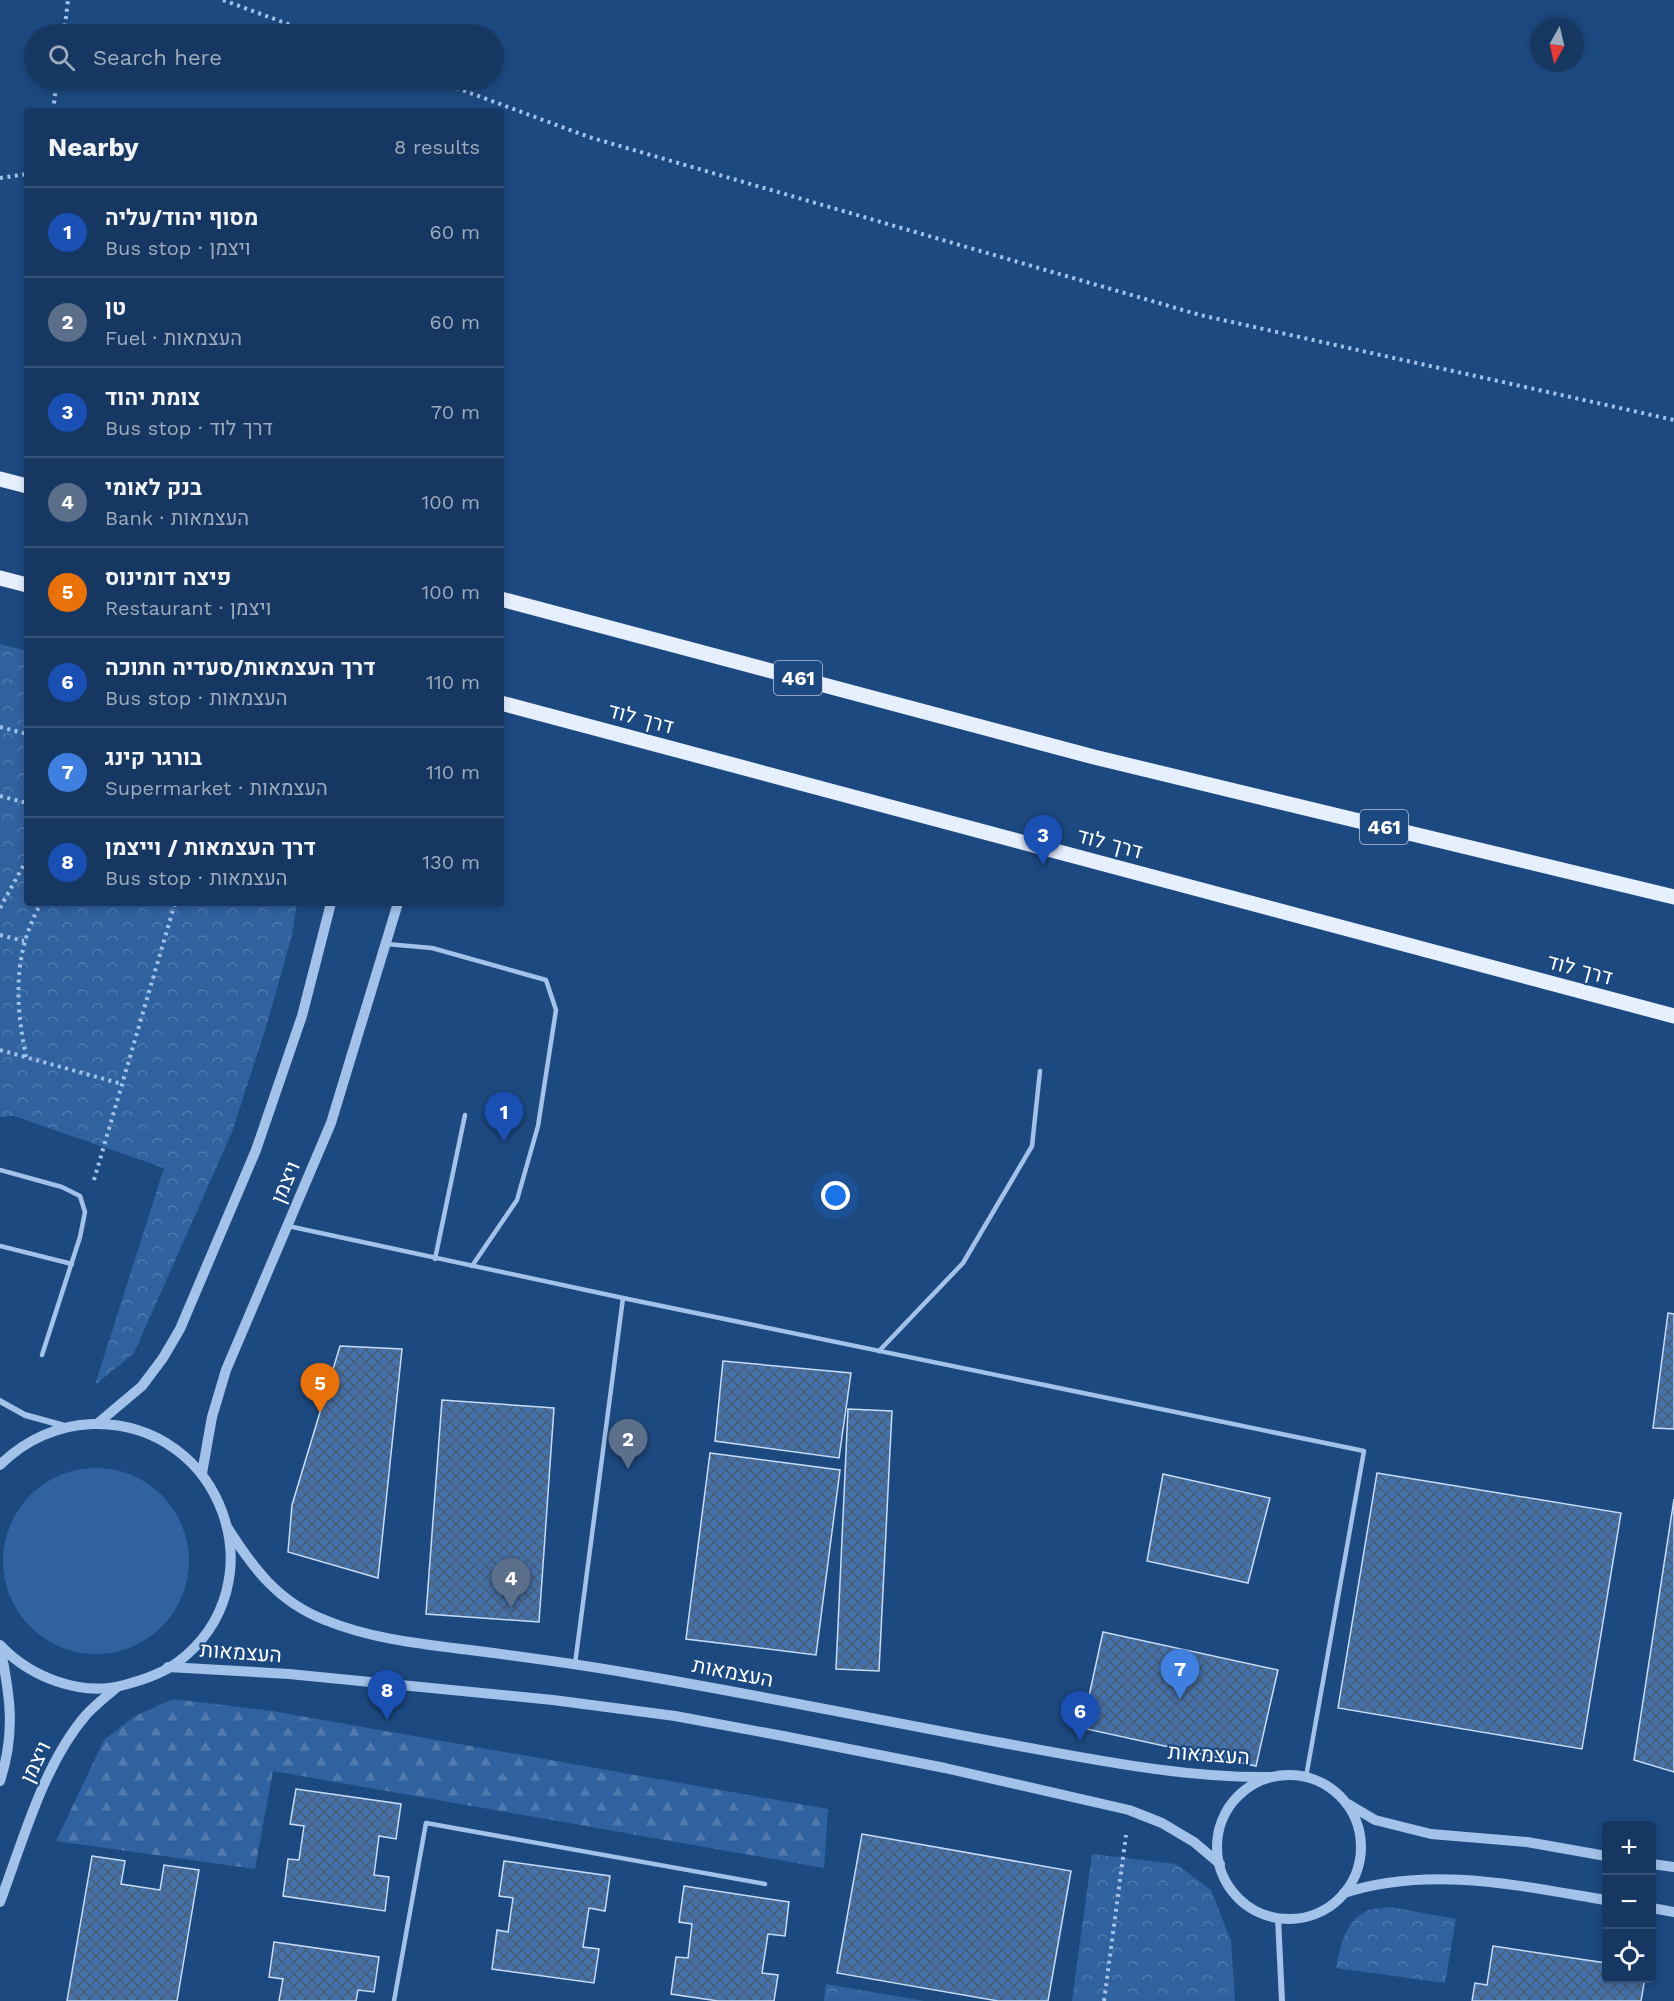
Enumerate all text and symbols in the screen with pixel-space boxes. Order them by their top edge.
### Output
north arrow [1530,18,1584,72]
search box [24,24,504,90]
icon: search [45,41,78,74]
text: Search here [93,45,222,70]
text: Nearby [48,132,139,162]
text: 8 results [394,135,480,159]
text: מסוף יהוד/עליה [105,205,258,230]
text: 1 [63,220,72,244]
text: 60 m [430,220,480,244]
text: Bus stop · ויצמן [105,236,251,260]
text: טן [105,295,126,320]
text: 2 [62,310,73,334]
text: 60 m [430,310,480,334]
text: Fuel · העצמאות [105,326,242,350]
text: צומת יהוד [105,385,200,410]
text: 3 [62,400,73,424]
text: 70 m [431,400,480,424]
text: Bus stop · דרך לוד [105,416,273,440]
text: בנק לאומי [105,475,202,500]
text: 4 [61,490,74,514]
text: 100 m [421,490,480,514]
text: Bank · העצמאות [105,506,249,530]
text: פיצה דומינוס [105,565,231,590]
text: 5 [62,580,73,604]
text: 100 m [421,580,480,604]
text: Restaurant · ויצמן [105,596,271,620]
text: דרך העצמאות/סעדיה חתוכה [105,655,376,680]
road number: 461 [774,661,822,695]
text: 6 [61,670,74,694]
text: 110 m [426,670,480,694]
text: Bus stop · העצמאות [105,686,288,710]
street label: דרך לוד [606,697,677,739]
text: בורגר קינג [105,745,202,770]
text: 7 [61,760,74,784]
text: 110 m [426,760,480,784]
text: Supermarket · העצמאות [105,776,328,800]
road number: 461 [1360,810,1408,844]
pin: 3 [1024,816,1062,865]
street label: דרך לוד [1075,822,1146,864]
text: דרך העצמאות / וייצמן [105,835,316,860]
text: 8 [61,850,74,874]
text: 130 m [422,850,480,874]
text: Bus stop · העצמאות [105,866,288,890]
street label: דרך לוד [1545,948,1616,990]
pin: 1 [484,1092,524,1142]
street label: ויצמן [265,1157,305,1207]
your location [821,1181,850,1210]
pin: 5 [300,1364,340,1413]
pin: 2 [608,1420,648,1469]
pin: 4 [492,1558,530,1608]
street label: העצמאות [199,1637,283,1667]
pin: 7 [1160,1650,1200,1699]
street label: העצמאות [690,1652,776,1692]
pin: 8 [368,1670,406,1720]
pin: 6 [1060,1692,1100,1741]
street label: ויצמן [14,1737,56,1787]
street label: העצמאות [1167,1739,1251,1769]
map controls [1602,1821,1656,1983]
button: + [1602,1821,1656,1875]
button: − [1602,1875,1656,1929]
button: locate [1602,1929,1656,1983]

